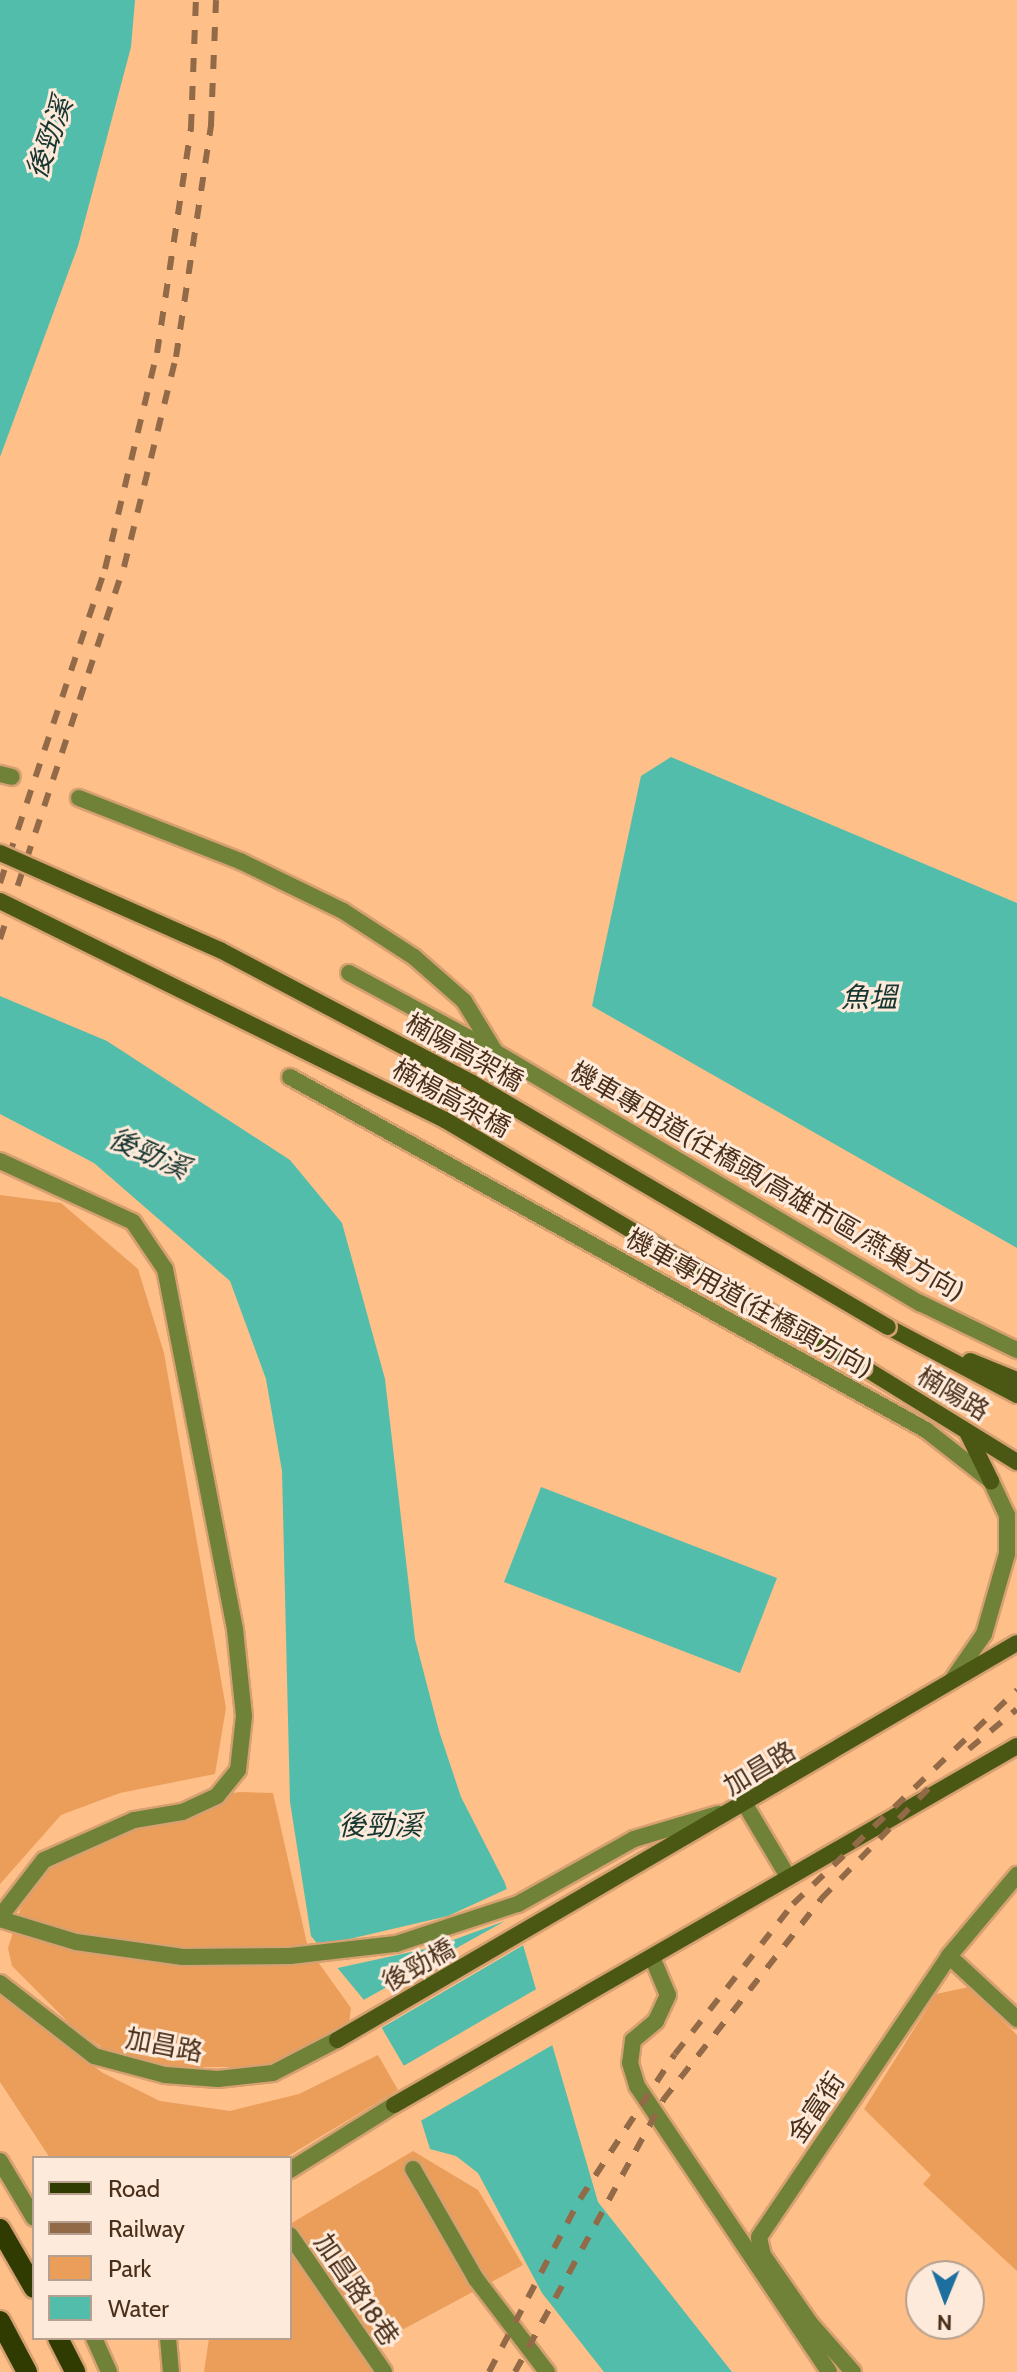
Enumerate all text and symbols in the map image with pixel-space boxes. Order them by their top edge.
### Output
water label: 後勁溪 [19,93,79,183]
water label: 魚塭 [841,980,897,1014]
street label: 楠陽高架橋 [400,1008,528,1098]
street label: 楠楊高架橋 [387,1054,515,1144]
street label: 機車專用道(往橋頭/高雄市區/燕巢方向) [565,1056,969,1308]
water label: 後勁溪 [104,1121,194,1185]
street label: 機車專用道(往橋頭方向) [621,1223,877,1385]
street label: 楠陽路 [912,1361,994,1427]
street label: 加昌路 [719,1736,801,1802]
water label: 後勁溪 [338,1808,422,1842]
street label: 後勁橋 [377,1933,461,1999]
street label: 加昌路 [123,2023,205,2069]
street label: 金富街 [782,2067,852,2149]
legend [32,2156,292,2340]
text: Road [108,2174,160,2203]
text: Railway [108,2214,185,2243]
street label: 加昌路18巷 [307,2228,405,2352]
text: Park [108,2254,151,2283]
north arrow [905,2260,985,2340]
text: Water [108,2294,169,2323]
text: N [937,2309,953,2336]

